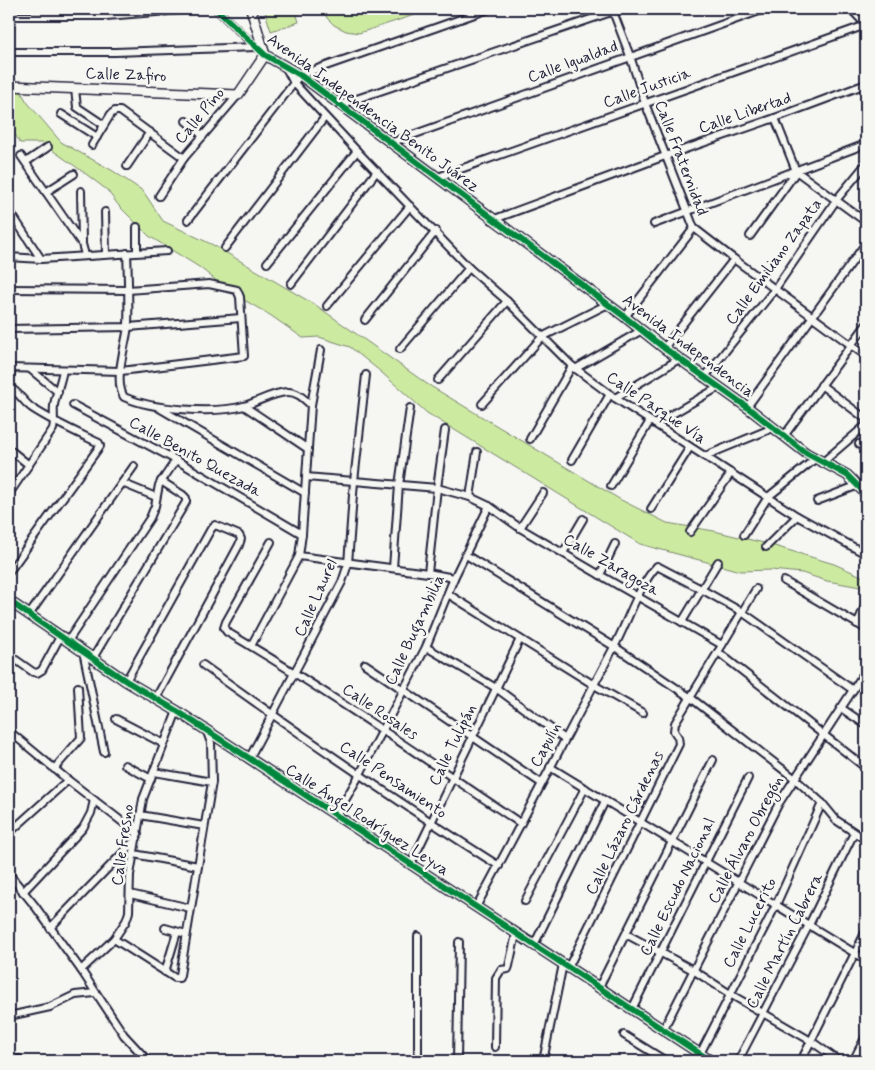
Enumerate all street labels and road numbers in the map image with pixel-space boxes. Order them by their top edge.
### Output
street label: Avenida Independencia Benito Juárez [263,29,484,197]
street label: Calle Igualdad [525,36,621,88]
street label: Calle Justicia [600,62,694,113]
street label: Calle Zafiro [85,63,167,87]
street label: Calle Pino [170,83,230,149]
street label: Calle Libertad [696,87,794,139]
street label: Calle Fraternidad [649,97,713,219]
street label: Calle Emiliano Zapata [721,195,827,329]
street label: Avenida Independencia [618,290,758,402]
street label: Calle Parque Vía [602,367,710,449]
street label: Calle Benito Quezada [125,412,265,502]
street label: Calle Zaragoza [559,529,663,602]
street label: Calle Laurel [290,556,342,640]
street label: Calle Bugambilia [380,571,451,689]
street label: Calle Rosales [338,679,422,745]
street label: Calle Tulipán [424,701,482,789]
street label: Capulín [525,719,567,771]
street label: Calle Pensamiento [335,736,451,824]
street label: Calle Lázaro Cárdenas [581,748,669,898]
street label: Calle Ángel Rodríguez Leyva [281,759,453,882]
street label: Calle Álvaro Obregón [703,772,789,908]
street label: Calle Fresno [107,803,139,887]
street label: Calle Escudo Nacional [635,814,721,960]
street label: Calle Martín Cabrera [742,869,828,1012]
street label: Calle Lucerito [718,874,782,972]

